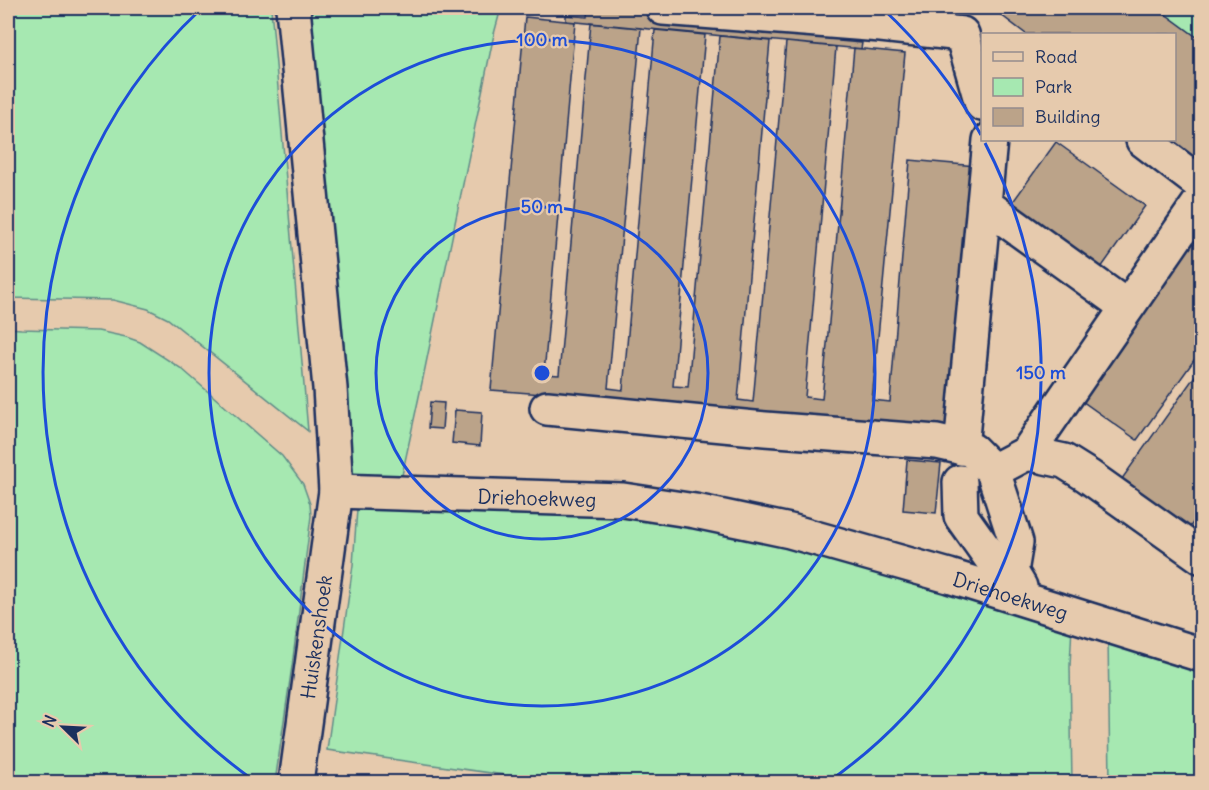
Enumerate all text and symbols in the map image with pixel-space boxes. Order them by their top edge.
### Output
text: 100 m [517,28,568,51]
legend [981,33,1176,141]
text: Road [1035,45,1078,68]
text: Park [1035,75,1072,98]
text: Building [1035,105,1100,128]
text: 50 m [521,195,563,218]
text: 150 m [1016,361,1066,384]
centre of rings [532,363,552,383]
street label: Driehoekweg [477,483,597,512]
street label: Driehoekweg [950,566,1071,625]
street label: Huiskenshoek [295,573,337,701]
north arrow [33,697,93,757]
text: N [38,712,61,730]

